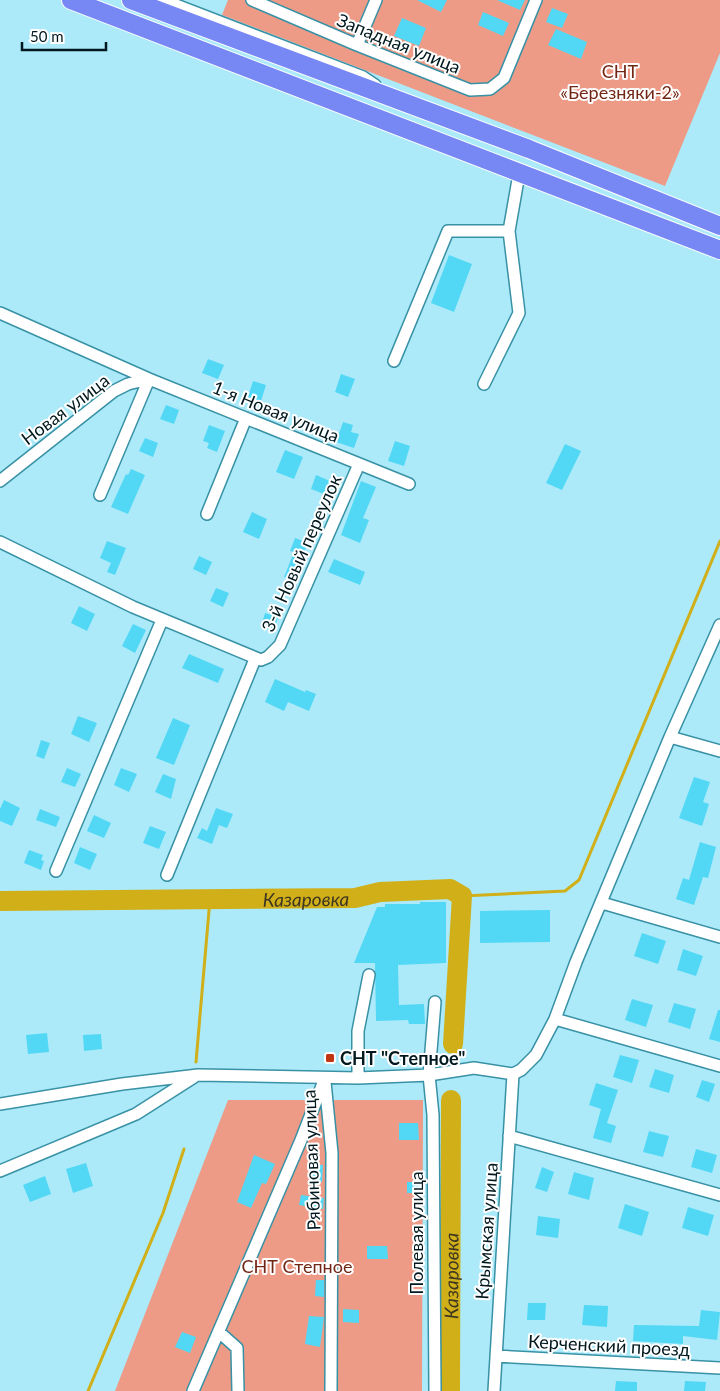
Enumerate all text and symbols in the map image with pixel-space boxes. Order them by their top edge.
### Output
street label: Западная улица [334,8,464,78]
scale bar [22,20,106,52]
text: 50 m [30,27,64,45]
park label: СНТ «Березняки-2» [560,60,680,103]
street label: Новая улица [17,369,113,449]
street label: 1-я Новая улица [209,376,343,446]
street label: 3-й Новый переулок [256,470,346,635]
water label: Казаровка [263,887,349,910]
place label: СНТ "Степное" [340,1047,465,1069]
marker: СНТ "Степное" [324,1052,336,1064]
street label: Рябиновая улица [298,1089,324,1231]
street label: Крымская улица [470,1162,502,1300]
street label: Полевая улица [405,1171,427,1295]
water label: Казаровка [439,1233,462,1319]
park label: СНТ Степное [242,1255,352,1277]
street label: Керченский проезд [527,1330,691,1360]

